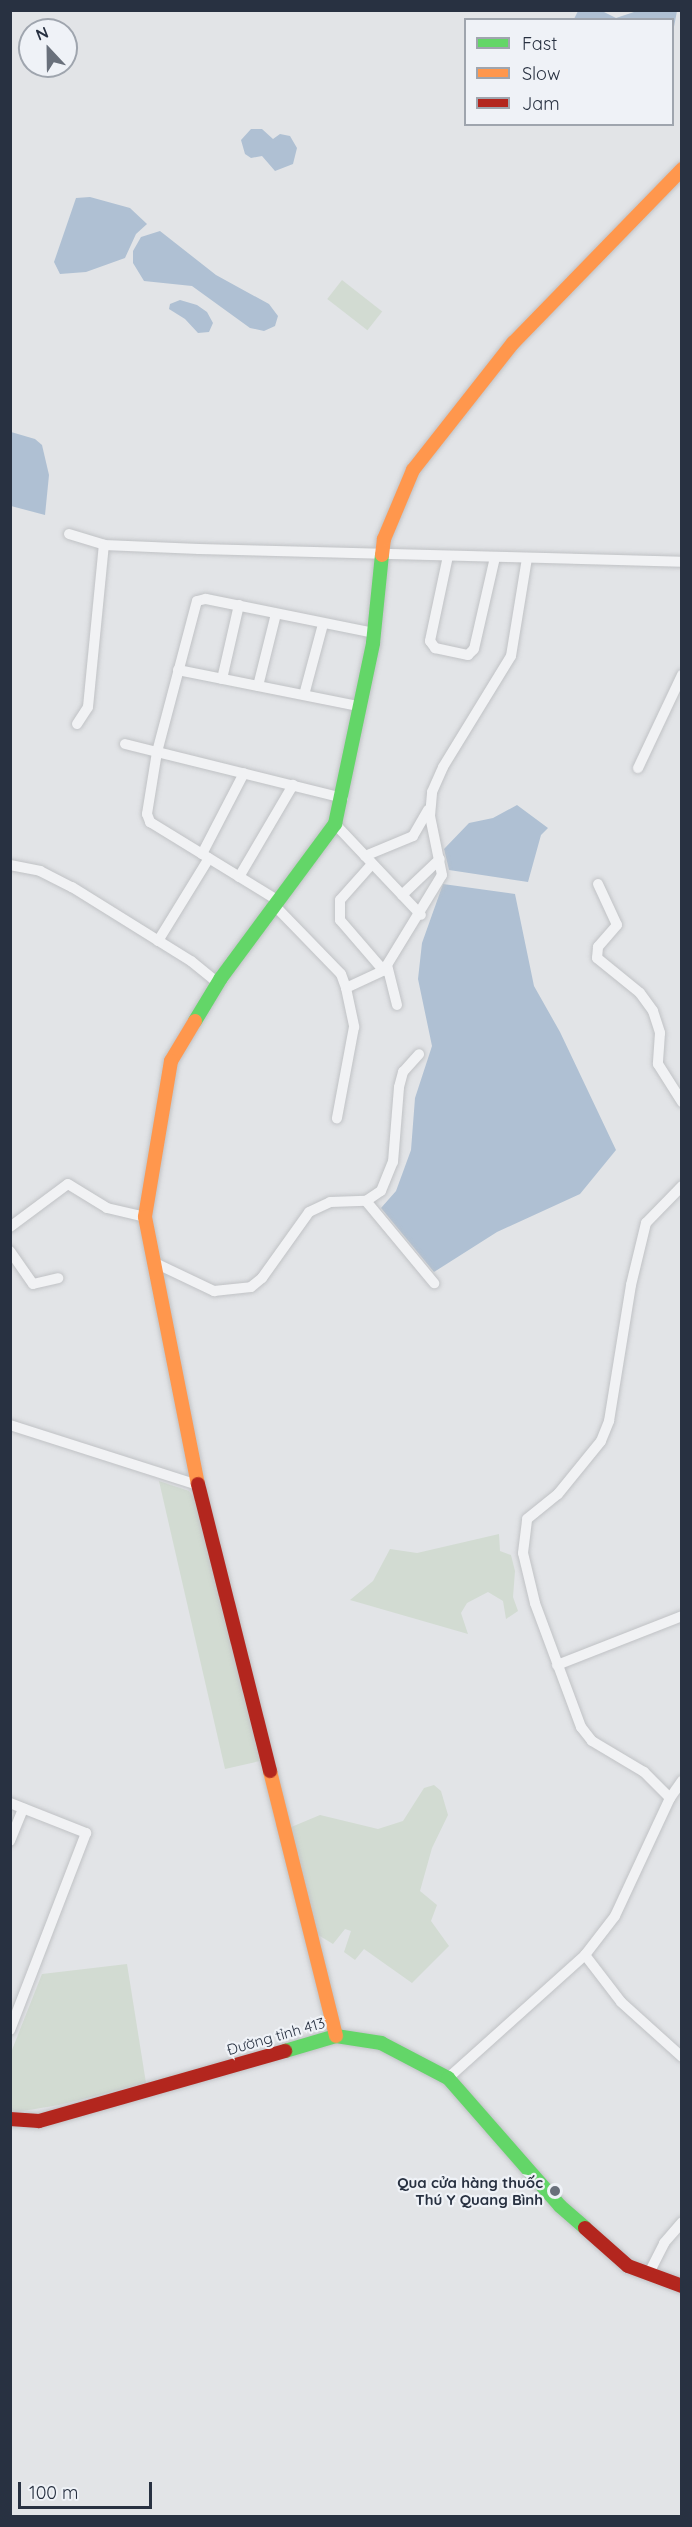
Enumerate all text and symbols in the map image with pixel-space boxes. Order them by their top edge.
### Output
north arrow [18,18,78,78]
legend [464,18,674,126]
text: N [33,22,51,45]
text: Fast [522,32,557,55]
text: Slow [522,62,560,85]
text: Jam [522,92,560,115]
street label: Đường tỉnh 413 [225,2013,327,2059]
place label: Qua cửa hàng thuốc Thú Y Quang Bình [397,2173,543,2208]
marker: Qua cửa hàng thuốc Thú Y Quang Bình [548,2184,562,2198]
scale bar [21,2470,154,2508]
text: 100 m [29,2481,78,2504]

